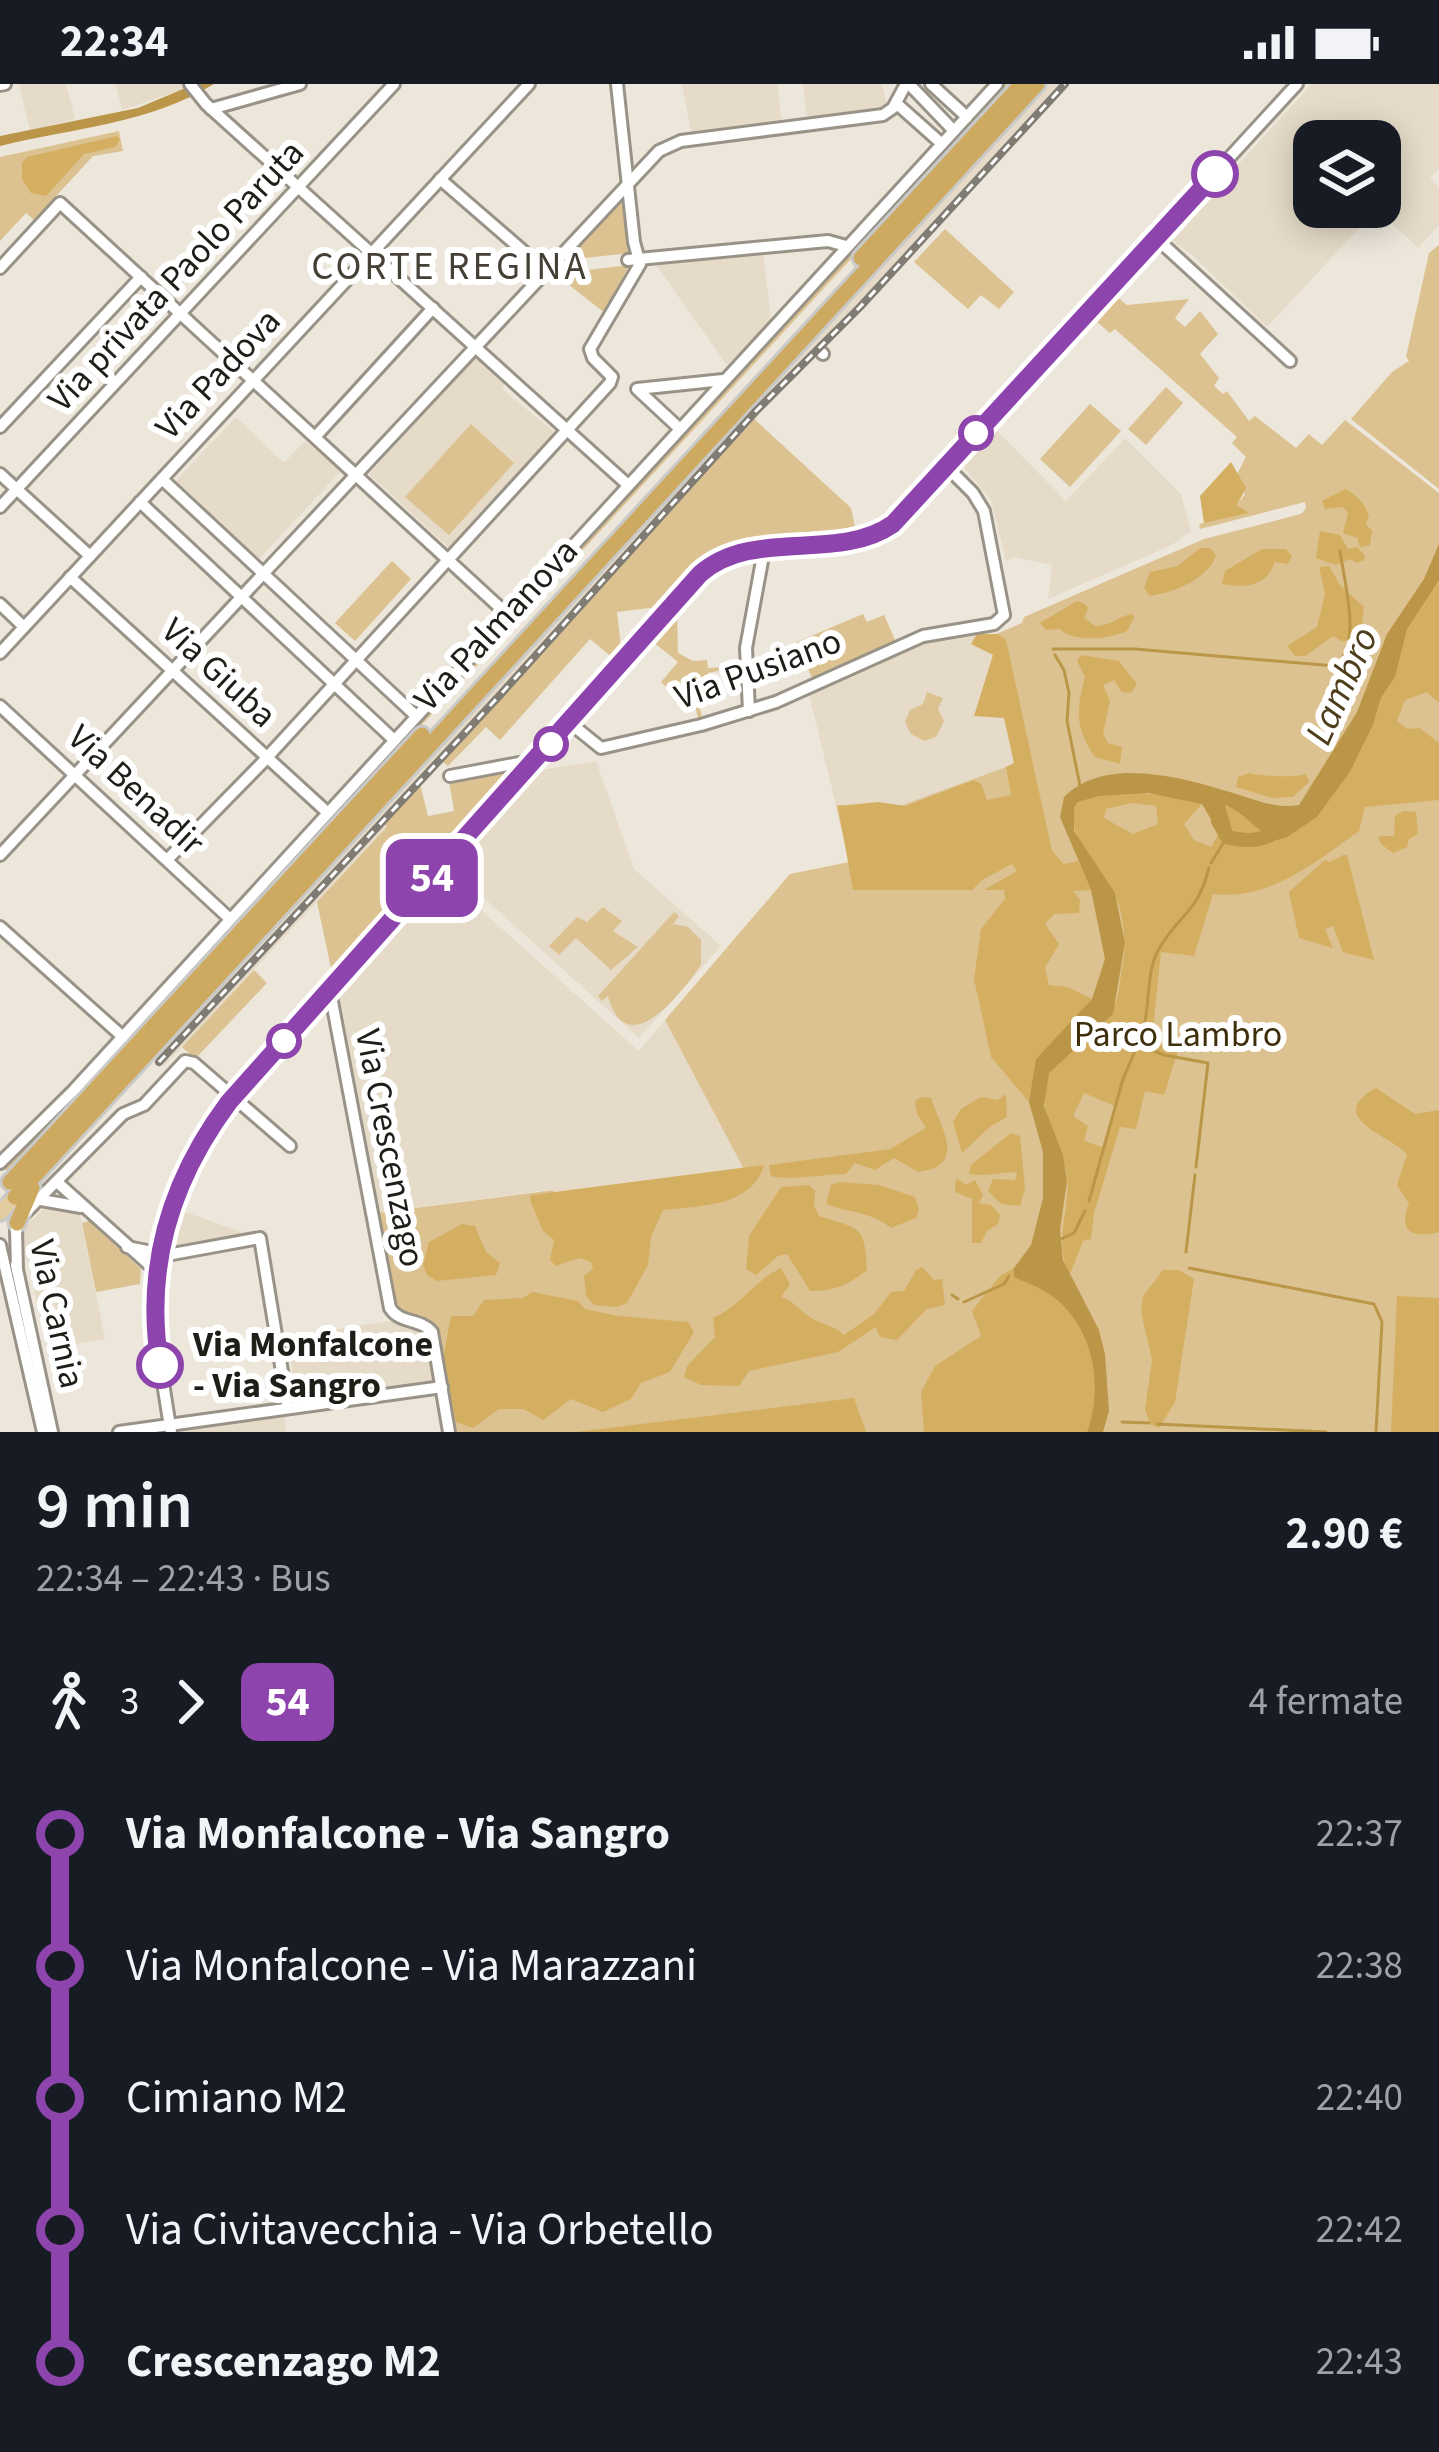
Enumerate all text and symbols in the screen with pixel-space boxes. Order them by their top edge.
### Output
text: 22:34 [60,10,169,74]
map controls [1293,120,1401,228]
button: layers [1293,120,1401,228]
street label: Via privata Paolo Paruta [36,129,316,423]
unlabelled marker [1193,152,1237,196]
district label: CORTE REGINA [311,239,589,295]
street label: Via Padova [144,297,292,451]
unlabelled marker [960,417,992,449]
street label: Via Palmanova [402,527,590,723]
street label: Via Giuba [150,606,288,740]
street label: Via Pusiano [668,615,848,723]
water label: Lambro [1291,618,1393,754]
street label: Via Benadir [56,713,216,867]
unlabelled marker [535,728,567,760]
line badge: 54 [378,839,486,917]
text: 54 [410,848,454,908]
park label: Parco Lambro [1074,1009,1282,1060]
unlabelled marker [268,1025,300,1057]
street label: Via Crescenzago [342,1025,438,1271]
street label: Via Carnia [16,1235,98,1393]
place label: Via Monfalcone - Via Sangro [192,1319,433,1411]
marker: Via Monfalcone - Via Sangro [138,1343,182,1387]
text: 9 min [36,1459,193,1553]
text: 2.90 € [1285,1502,1403,1566]
text: 22:34 – 22:43 · Bus [36,1551,331,1607]
icon: walk [36,1669,102,1735]
icon: forward [157,1669,223,1735]
text: 54 [265,1672,310,1732]
text: 3 [120,1674,139,1730]
text: 4 fermate [1248,1674,1403,1730]
text: Via Monfalcone - Via Sangro [126,1802,670,1866]
text: 22:37 [1316,1806,1403,1862]
text: Via Monfalcone - Via Marazzani [126,1934,697,1998]
text: 22:38 [1316,1938,1403,1994]
text: Cimiano M2 [126,2066,347,2130]
text: 22:40 [1316,2070,1403,2126]
text: Via Civitavecchia - Via Orbetello [126,2198,714,2262]
text: 22:42 [1316,2202,1403,2258]
text: Crescenzago M2 [126,2330,441,2394]
text: 22:43 [1316,2334,1403,2390]

